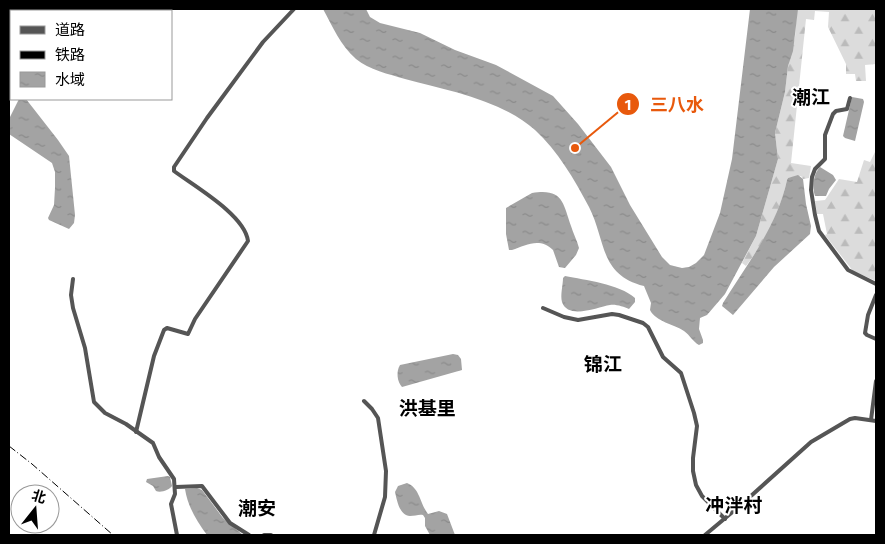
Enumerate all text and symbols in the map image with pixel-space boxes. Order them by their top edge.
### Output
legend [10,10,172,100]
text: 道路 [55,21,85,39]
text: 铁路 [55,46,85,64]
text: 水域 [55,71,85,89]
district label: 潮江 [792,86,830,109]
callout: 三八水 [615,88,714,121]
text: 三八水 [650,94,704,116]
text: 1 [625,96,631,114]
district label: 锦江 [584,353,622,376]
district label: 洪基里 [398,397,456,420]
north arrow [10,484,60,534]
text: 北 [29,487,48,507]
district label: 冲泮村 [705,494,763,517]
district label: 潮安 [238,497,276,520]

